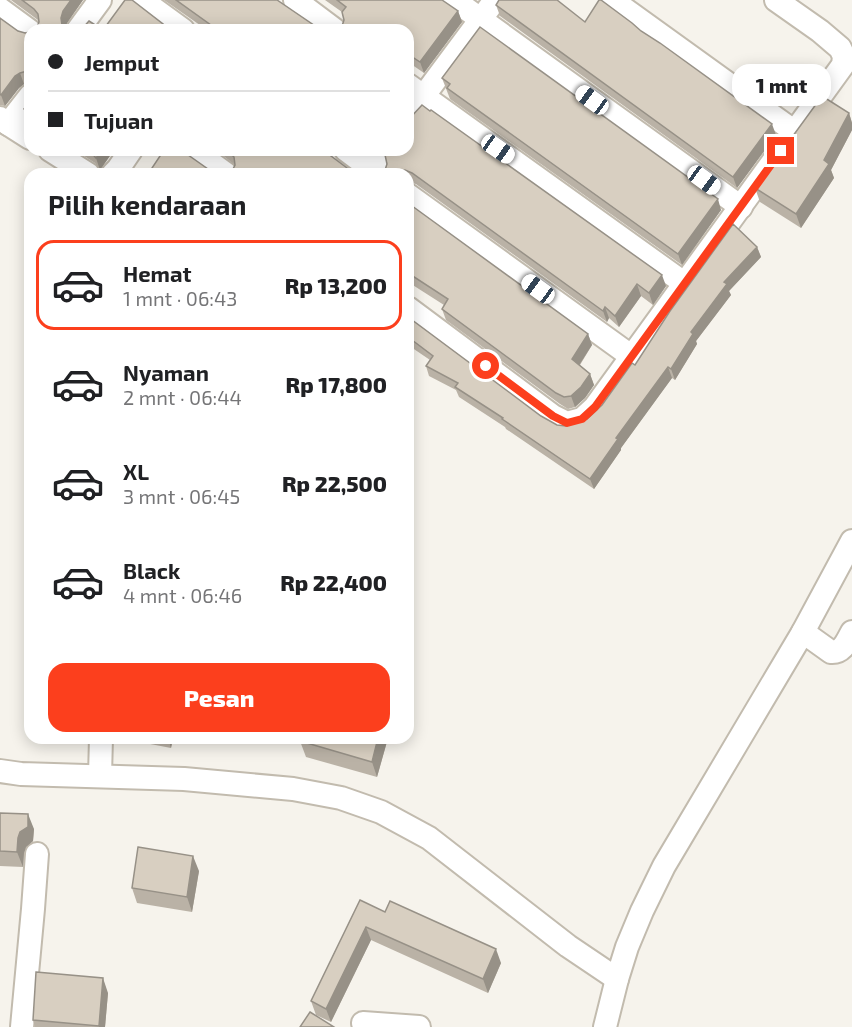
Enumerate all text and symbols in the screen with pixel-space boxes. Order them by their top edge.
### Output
text: Jemput [84,49,159,75]
callout: 1 mnt [732,64,830,106]
text: 1 mnt [756,73,807,97]
car [572,82,612,118]
text: Tujuan [84,107,153,133]
car [478,131,518,167]
route end [767,137,794,164]
car [684,162,724,198]
text: Pilih kendaraan [48,188,247,220]
icon: car [51,258,105,312]
text: Hemat [123,260,192,286]
car [518,271,558,307]
text: Rp 13,200 [285,272,387,298]
text: 1 mnt · 06:43 [123,286,237,310]
route start [472,352,499,379]
icon: car [51,357,105,411]
text: Nyaman [123,359,209,385]
text: Rp 17,800 [286,371,387,397]
text: 2 mnt · 06:44 [123,385,242,409]
icon: car [51,456,105,510]
text: XL [123,458,149,484]
text: Rp 22,500 [282,470,387,496]
text: 3 mnt · 06:45 [123,484,240,508]
icon: car [51,555,105,609]
text: Black [123,557,180,583]
text: Rp 22,400 [280,569,387,595]
text: 4 mnt · 06:46 [123,583,242,607]
button: Pesan [48,663,390,732]

